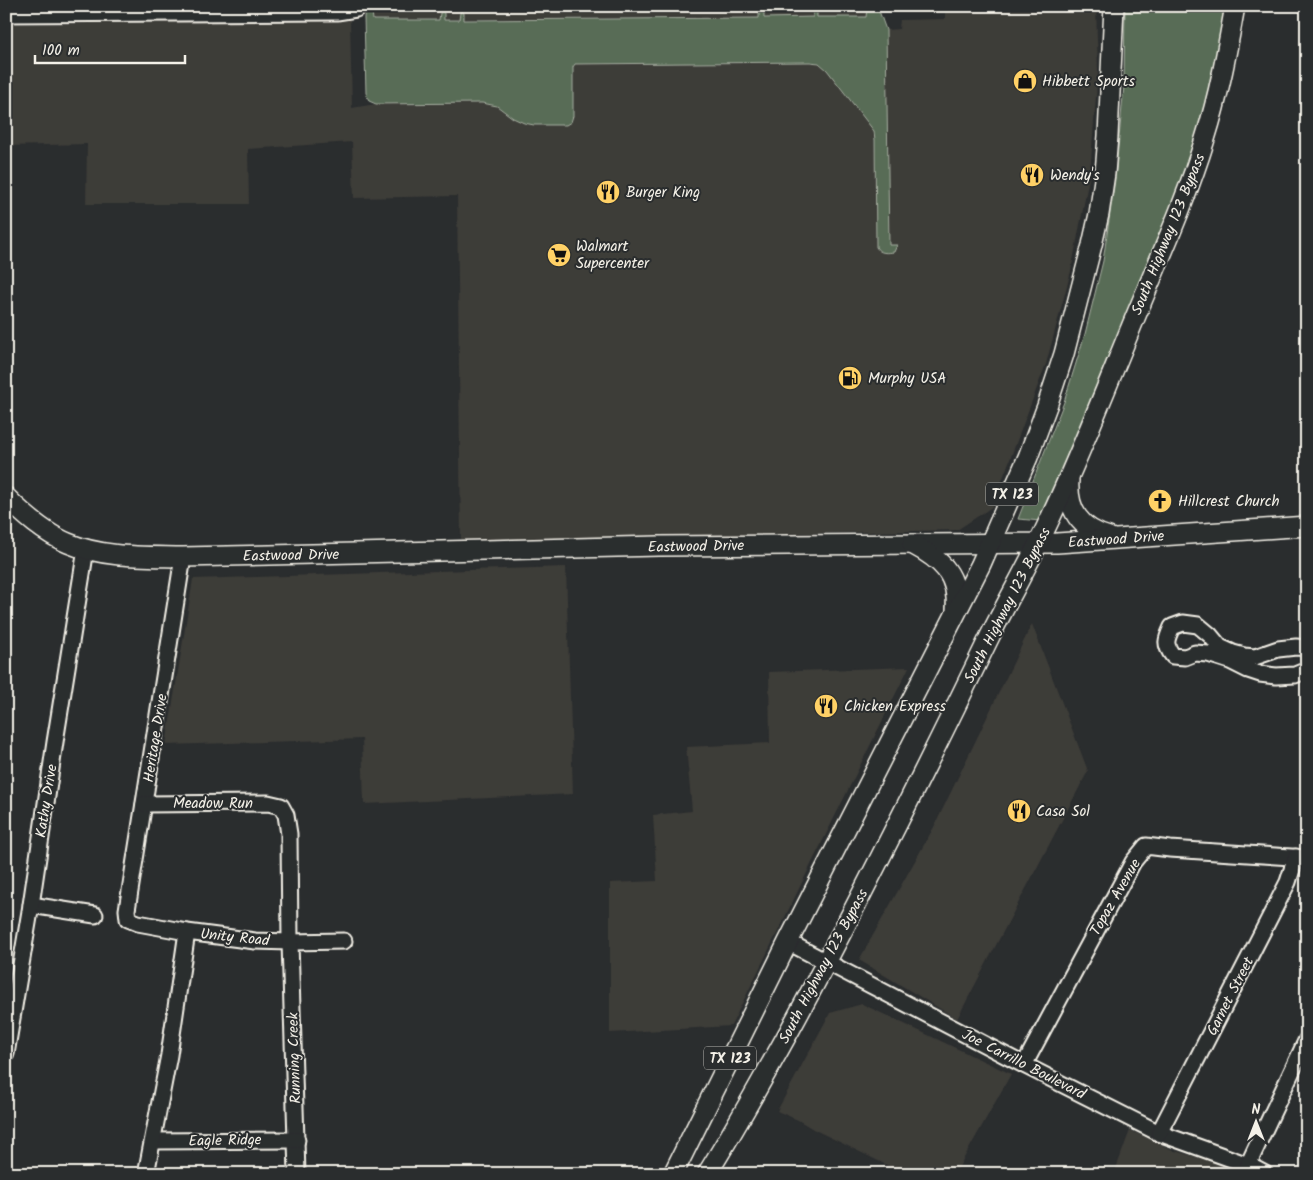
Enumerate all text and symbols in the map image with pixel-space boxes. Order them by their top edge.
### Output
scale bar [35,32,185,64]
text: 100 m [42,39,80,63]
shop icon: Hibbett Sports [1012,68,1038,94]
place label: Hibbett Sports [1042,70,1135,94]
street label: South Highway 123 Bypass [1126,149,1213,319]
restaurant icon: Wendy's [1019,162,1045,188]
place label: Wendy's [1050,164,1100,188]
restaurant icon: Burger King [595,179,621,205]
place label: Burger King [626,181,700,205]
place label: Walmart Supercenter [576,235,650,276]
supermarket icon: Walmart Supercenter [546,242,572,268]
fuel station icon: Murphy USA [837,365,863,391]
place label: Murphy USA [868,367,946,391]
road number: TX 123 [986,482,1038,506]
church icon: Hillcrest Church [1147,488,1173,514]
place label: Hillcrest Church [1178,490,1280,514]
street label: South Highway 123 Bypass [958,523,1058,688]
street label: Eastwood Drive [1067,525,1165,555]
street label: Eastwood Drive [648,534,745,560]
street label: Eastwood Drive [243,543,340,569]
street label: Heritage Drive [137,692,175,784]
restaurant icon: Chicken Express [813,693,839,719]
place label: Chicken Express [844,695,947,719]
street label: Kathy Drive [29,762,65,840]
street label: Meadow Run [173,792,253,816]
restaurant icon: Casa Sol [1006,798,1032,824]
place label: Casa Sol [1036,800,1090,824]
street label: Topaz Avenue [1084,854,1148,941]
street label: South Highway 123 Bypass [773,884,875,1048]
street label: Unity Road [199,922,271,954]
street label: Garnet Street [1201,953,1261,1040]
street label: Running Creek [281,1011,309,1104]
street label: Joe Carrillo Boulevard [957,1023,1090,1107]
road number: TX 123 [704,1046,756,1070]
north arrow [1230,1098,1280,1148]
text: N [1252,1099,1261,1121]
street label: Eagle Ridge [188,1128,262,1154]

